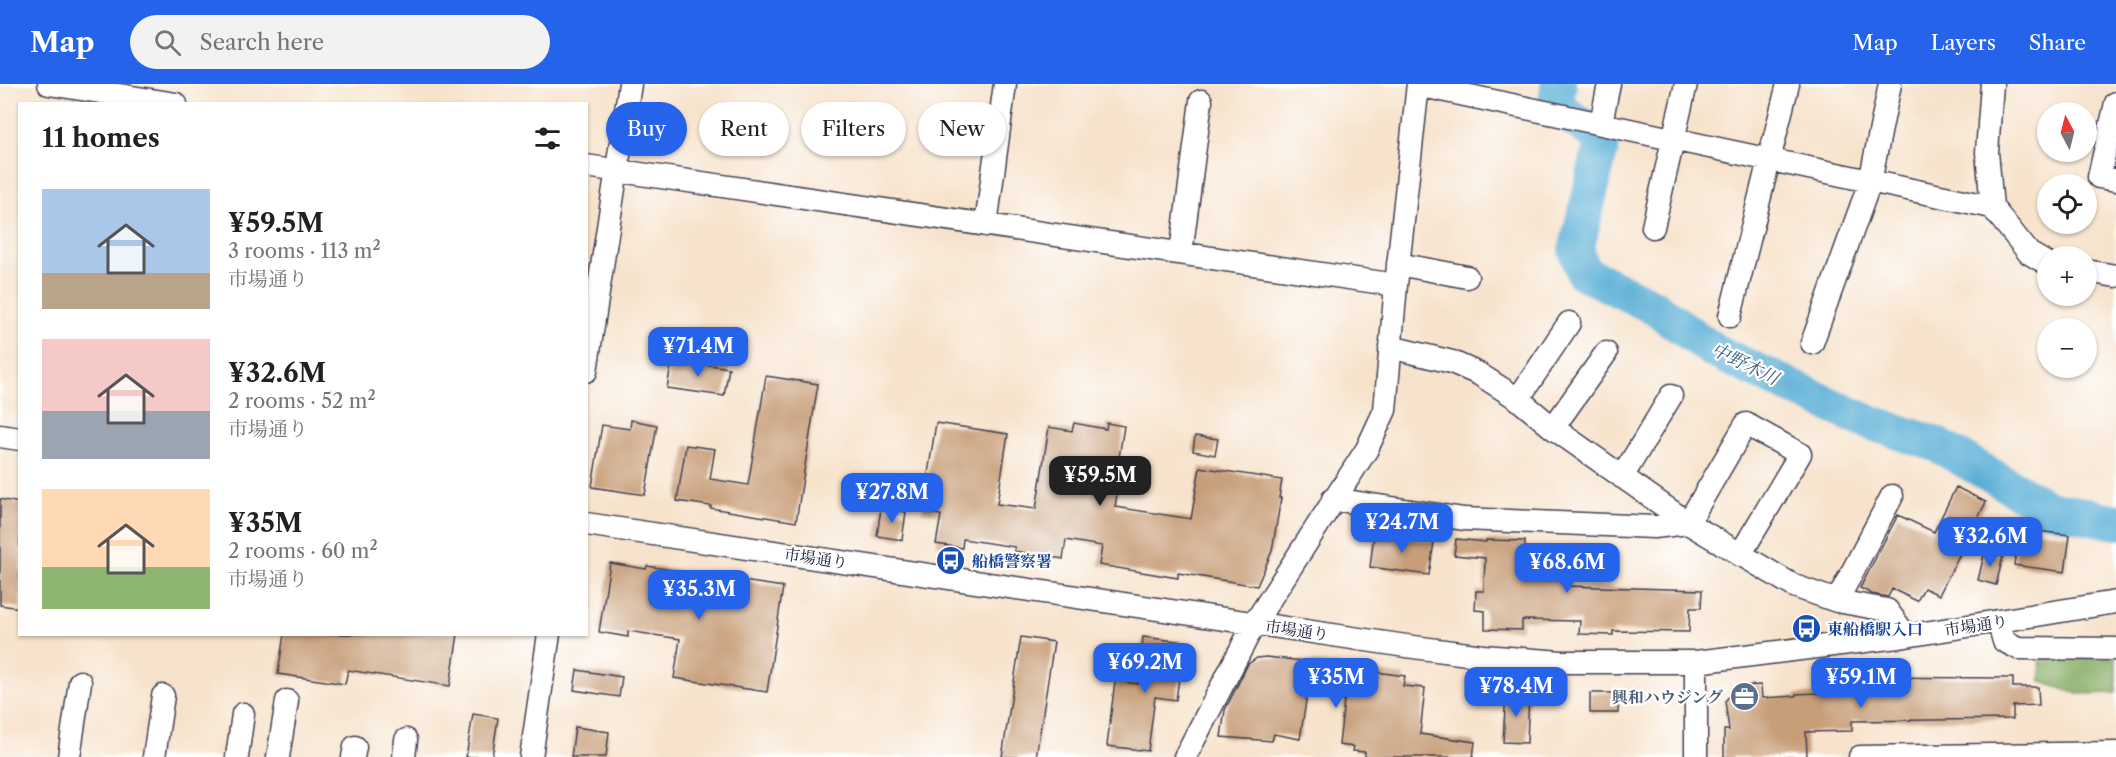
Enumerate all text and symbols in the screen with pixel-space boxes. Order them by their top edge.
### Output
search box [130,15,550,69]
text: Map [30,25,94,59]
icon: search [151,26,184,59]
text: Search here [199,29,324,56]
text: Map [1853,30,1898,55]
text: Layers [1931,30,1996,55]
text: Share [2029,30,2086,55]
chip: Buy [606,102,687,156]
chip: Rent [699,102,789,156]
chip: Filters [801,102,906,156]
chip: New [918,102,1006,156]
north arrow [2037,102,2097,162]
map controls [2037,102,2097,378]
text: 11 homes [42,122,160,154]
icon: filters [531,122,564,155]
button: locate [2037,174,2097,234]
text: ¥59.5M [228,207,324,239]
icon: home [90,213,162,285]
text: 3 rooms · 113 m² [228,239,381,263]
button: + [2037,246,2097,306]
text: 市場通り [228,267,308,291]
button: − [2037,318,2097,378]
pin: ¥71.4M [649,327,747,378]
text: ¥71.4M [662,334,734,358]
water label: 中野木川 [1708,338,1784,391]
text: ¥32.6M [228,357,326,389]
icon: home [90,363,162,435]
text: 2 rooms · 52 m² [228,389,376,413]
text: 市場通り [228,417,308,441]
pin: ¥59.5M [1051,456,1149,507]
text: ¥59.5M [1063,463,1137,487]
pin: ¥27.8M [843,473,941,524]
text: ¥27.8M [855,480,929,504]
pin: ¥24.7M [1353,503,1451,554]
text: ¥35M [228,507,302,539]
text: ¥24.7M [1365,510,1439,534]
icon: home [90,513,162,585]
pin: ¥32.6M [1941,517,2039,568]
text: ¥32.6M [1952,524,2028,548]
text: 2 rooms · 60 m² [228,539,378,563]
pin: ¥68.6M [1518,543,1616,594]
street label: 市場通り [783,544,849,572]
bus stop icon: 船橋警察署 [935,545,967,577]
text: ¥68.6M [1529,550,1605,574]
place label: 船橋警察署 [972,551,1052,571]
text: 市場通り [228,567,308,591]
pin: ¥35.3M [650,570,748,621]
text: ¥35.3M [662,577,736,601]
street label: 市場通り [1943,610,2009,640]
bus stop icon: 東船橋駅入口 [1790,613,1822,645]
street label: 市場通り [1264,616,1330,644]
place label: 東船橋駅入口 [1827,619,1923,639]
pin: ¥69.2M [1096,643,1194,694]
text: ¥69.2M [1107,650,1183,674]
pin: ¥35M [1300,658,1372,709]
pin: ¥59.1M [1812,658,1910,709]
text: ¥35M [1307,665,1365,689]
text: ¥59.1M [1825,665,1897,689]
pin: ¥78.4M [1467,667,1565,718]
text: ¥78.4M [1478,674,1554,698]
office icon: 興和ハウジング [1728,681,1760,713]
place label: 興和ハウジング [1612,687,1723,707]

